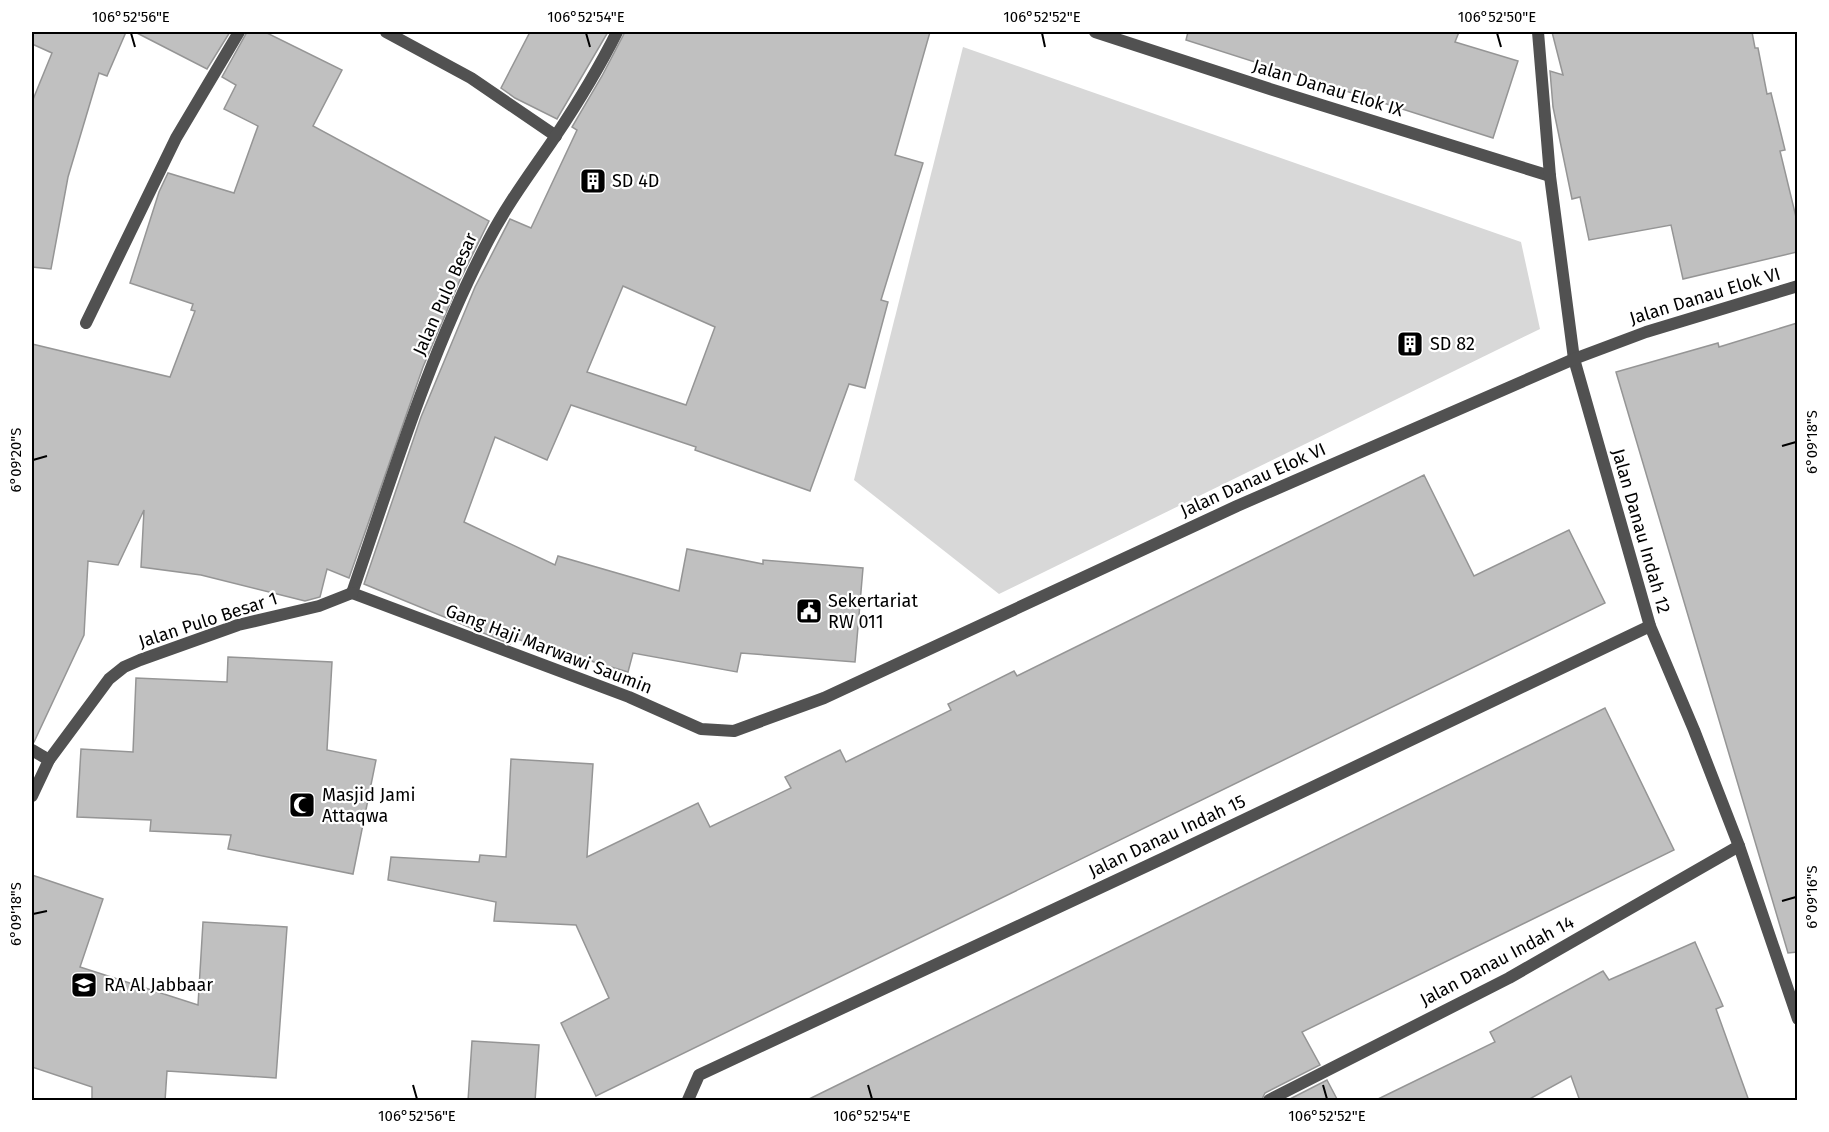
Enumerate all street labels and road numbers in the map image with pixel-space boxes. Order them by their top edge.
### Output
street label: Jalan Danau Elok IX [1250,55,1406,121]
street label: Jalan Pulo Besar [408,229,482,359]
street label: Jalan Danau Elok VI [1627,263,1783,329]
street label: Jalan Danau Elok VI [1177,438,1329,522]
street label: Jalan Danau Indah 12 [1607,446,1675,616]
street label: Jalan Pulo Besar 1 [136,587,280,653]
street label: Gang Haji Marwawi Saumin [443,599,655,699]
street label: Jalan Danau Indah 15 [1085,790,1249,882]
street label: Jalan Danau Indah 14 [1416,911,1578,1011]

